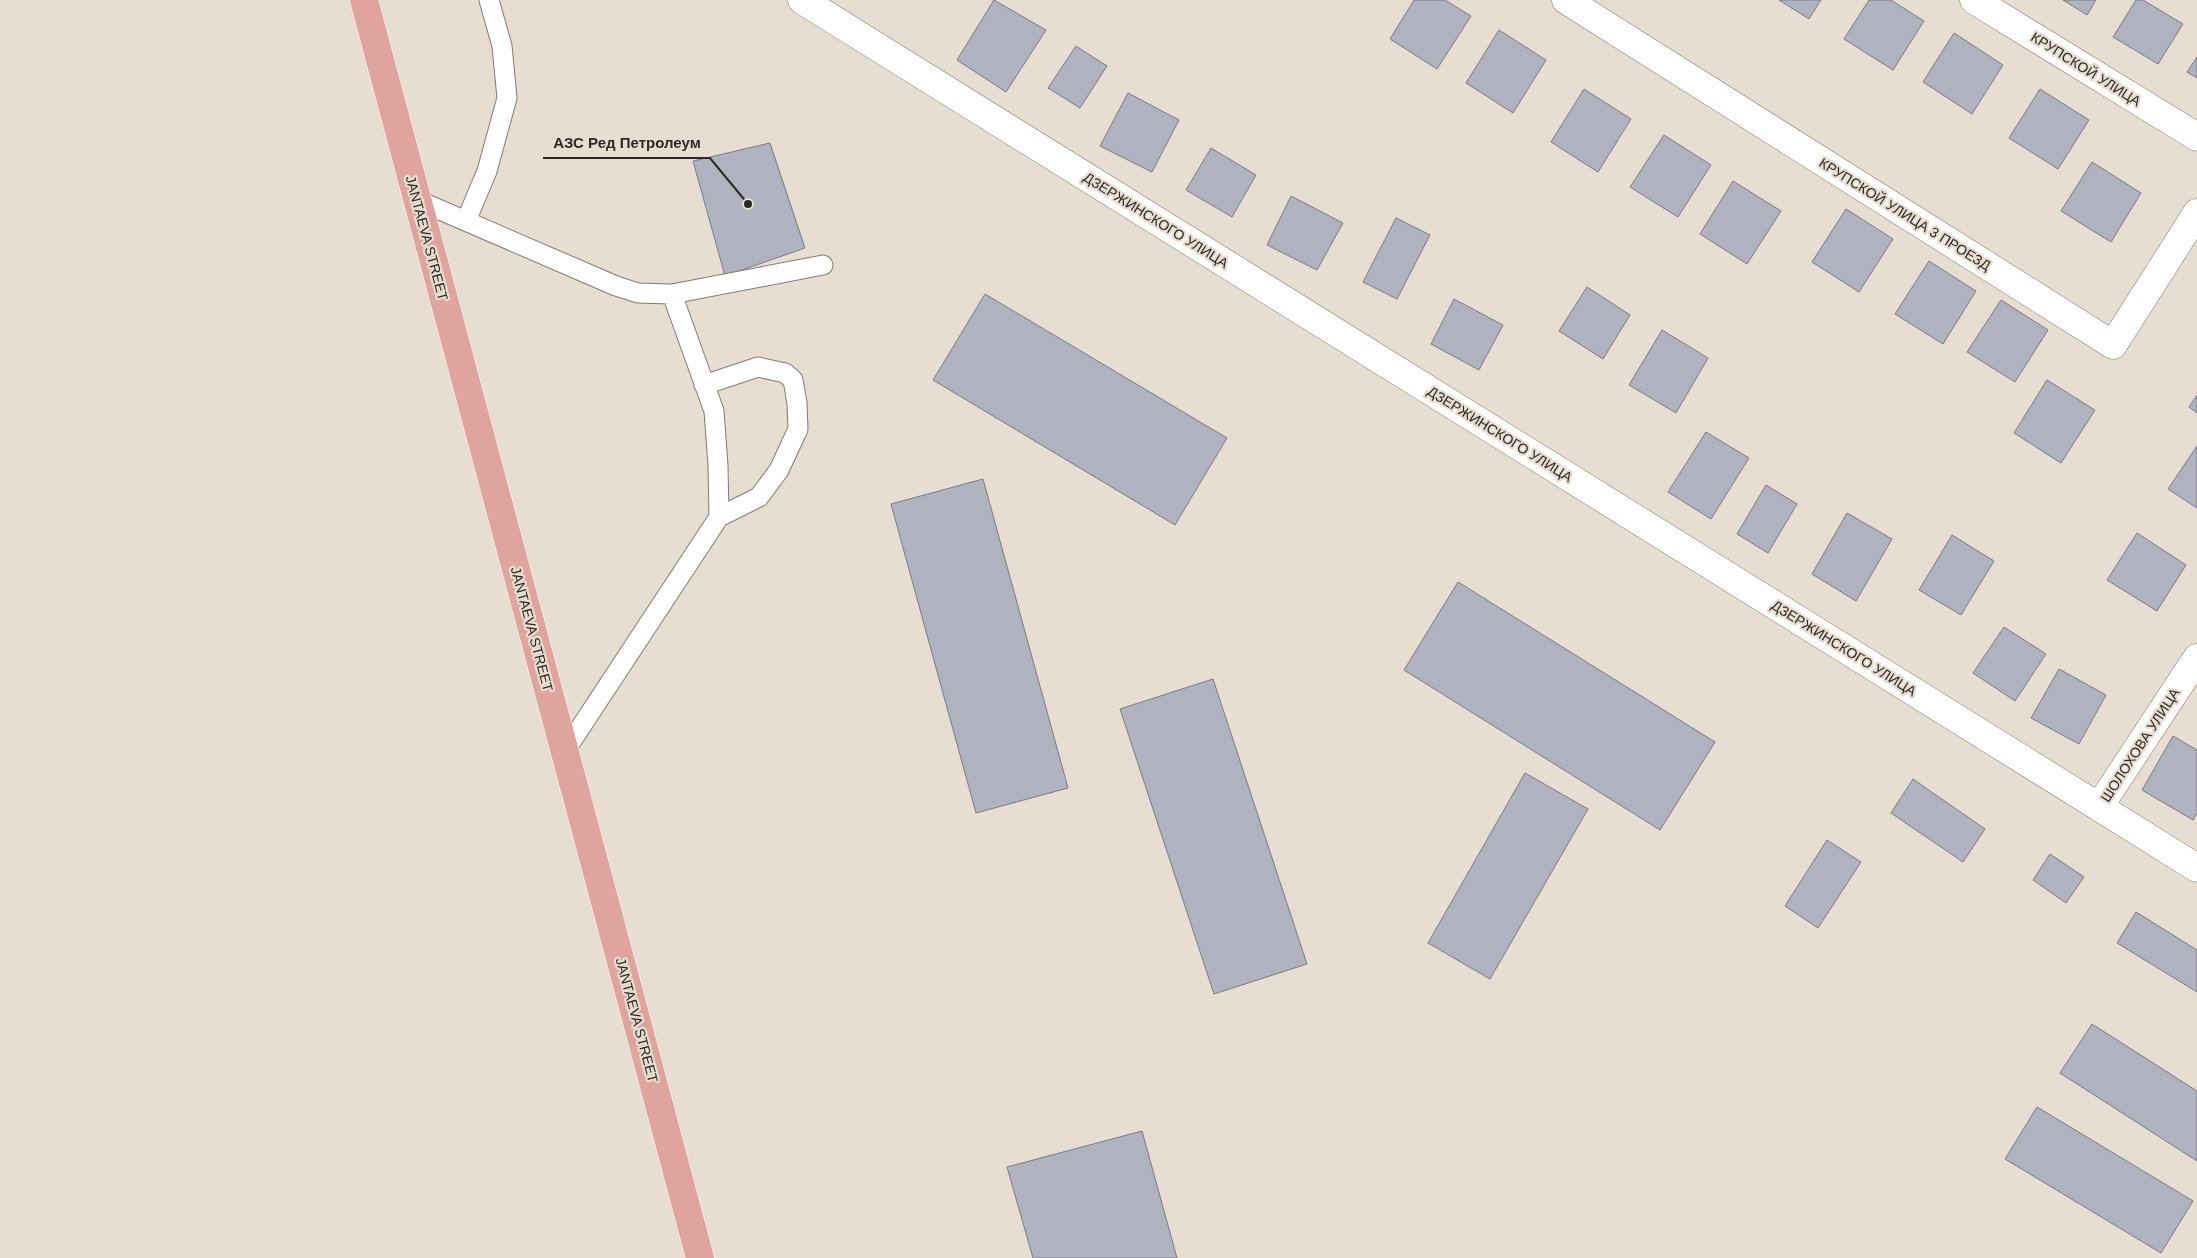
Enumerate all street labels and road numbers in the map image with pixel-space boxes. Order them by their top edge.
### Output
street label: КРУПСКОЙ УЛИЦА [2028,28,2145,110]
street label: КРУПСКОЙ УЛИЦА 3 ПРОЕЗД [1816,154,1995,274]
street label: ДЗЕРЖИНСКОГО УЛИЦА [1081,169,1232,272]
street label: JANTAEVA STREET [403,174,451,303]
street label: ДЗЕРЖИНСКОГО УЛИЦА [1425,383,1576,486]
street label: JANTAEVA STREET [508,565,556,694]
street label: ДЗЕРЖИНСКОГО УЛИЦА [1769,597,1920,700]
street label: ШОЛОХОВА УЛИЦА [2097,685,2183,805]
street label: JANTAEVA STREET [613,956,661,1085]

